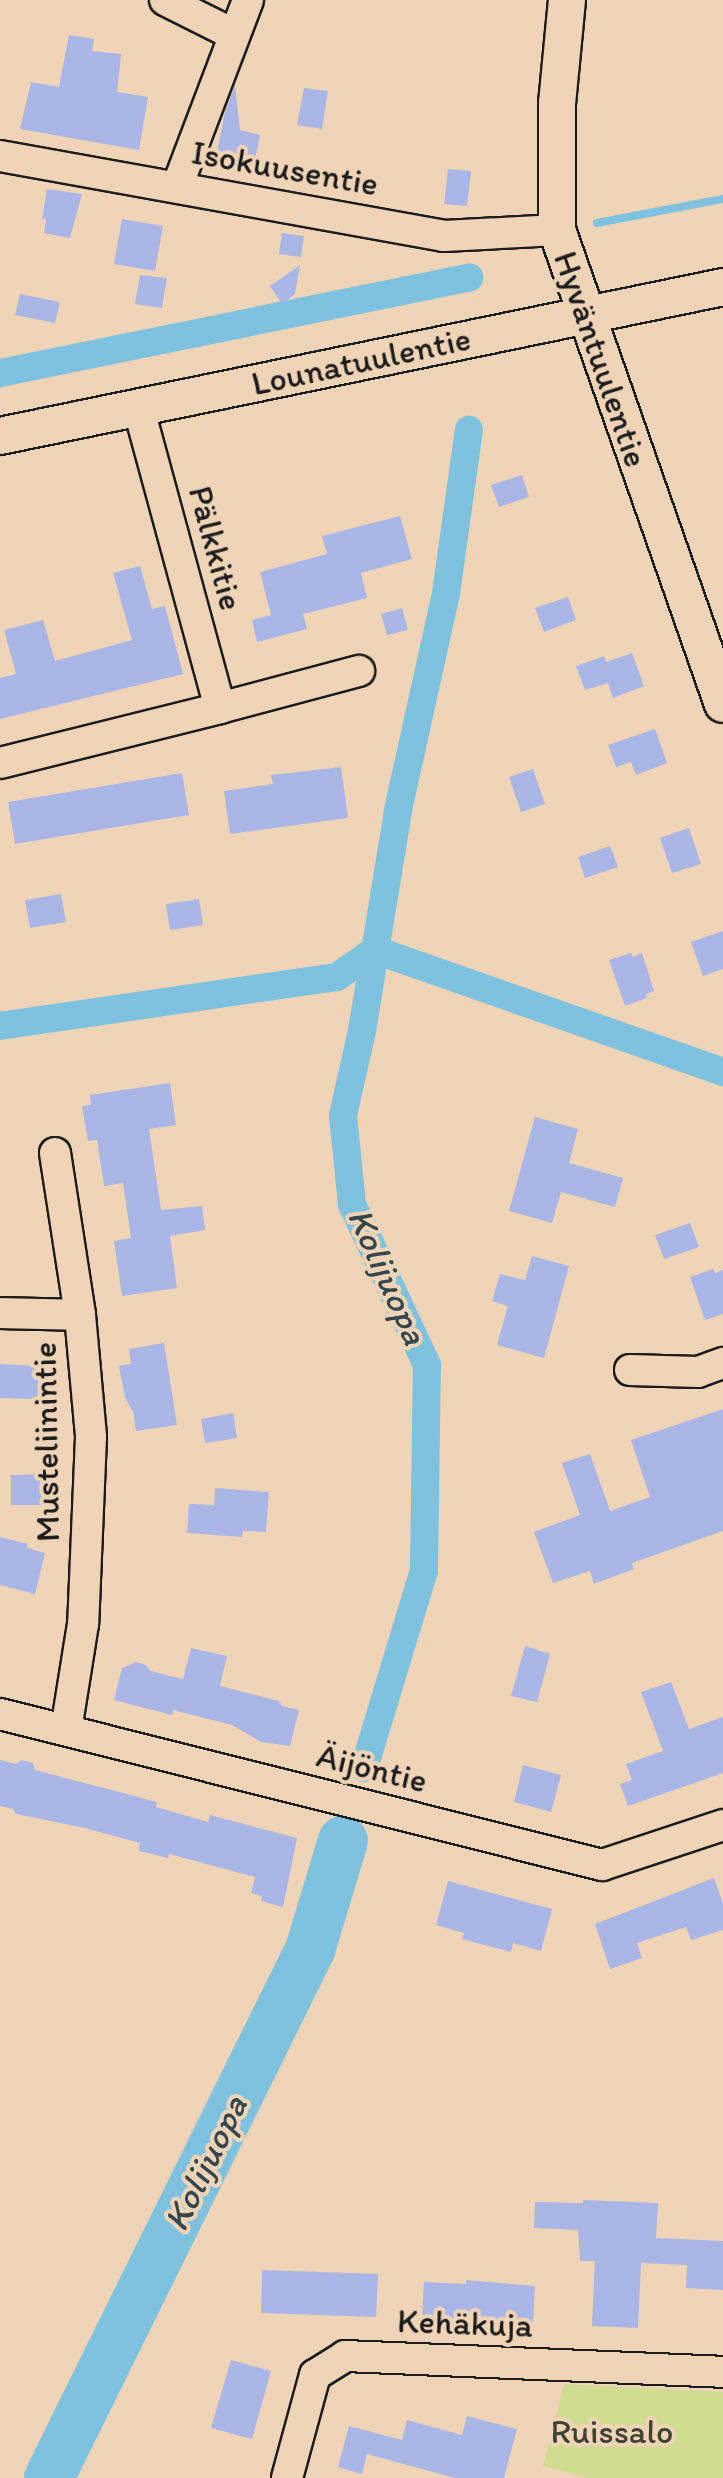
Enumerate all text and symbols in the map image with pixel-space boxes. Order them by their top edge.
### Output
street label: Isokuusentie [189,132,381,204]
street label: Hyväntuulentie [545,246,657,472]
street label: Lounatuulentie [248,318,474,404]
street label: Pälkkitie [180,481,252,615]
water label: Kolijuopa [339,1201,437,1351]
street label: Musteliinintie [24,1342,68,1542]
street label: Äijöntie [313,1735,431,1801]
water label: Kolijuopa [154,2088,256,2238]
street label: Kehäkuja [396,2300,534,2346]
park label: Ruissalo [551,2412,673,2452]

